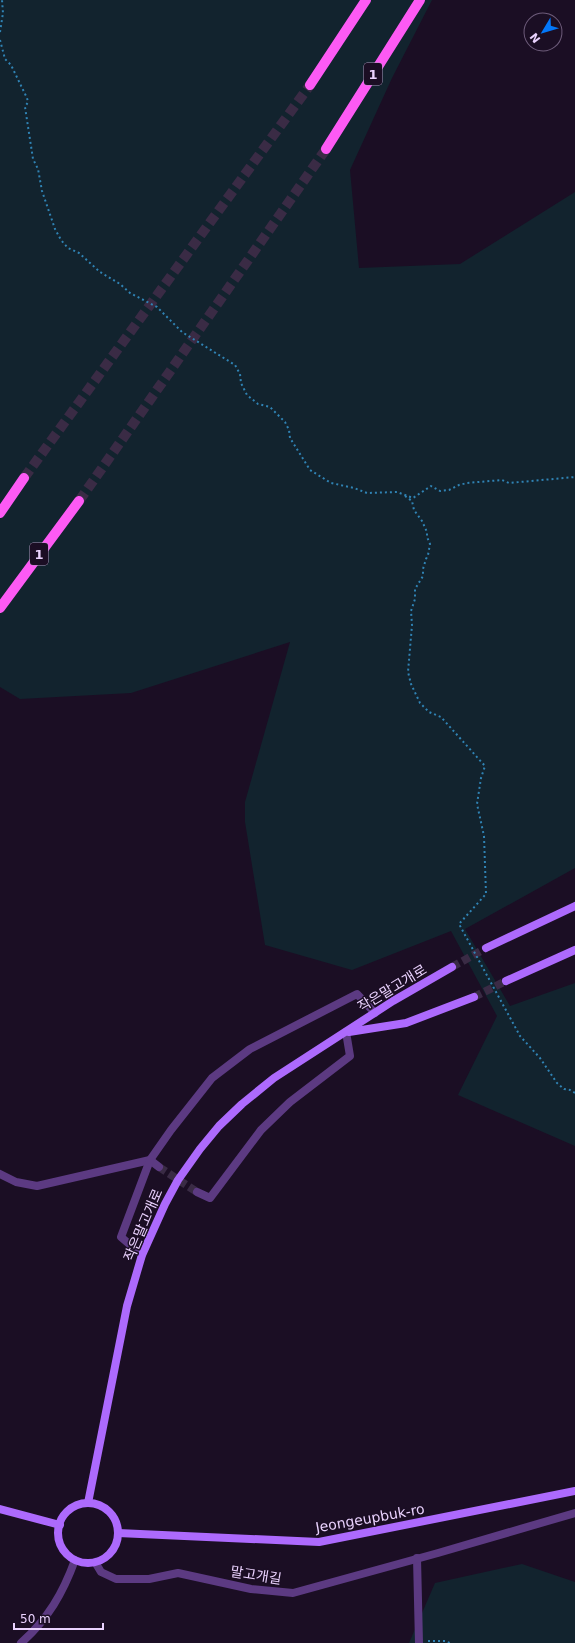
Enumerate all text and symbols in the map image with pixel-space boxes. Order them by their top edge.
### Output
north arrow [523,12,563,52]
text: N [528,30,543,45]
road number: 1 [364,63,382,85]
road number: 1 [30,543,48,565]
street label: 작은말고개로 [355,961,429,1015]
street label: 작은말고개로 [121,1186,166,1264]
street label: Jeongeupbuk-ro [313,1501,426,1536]
street label: 말고개길 [229,1563,283,1587]
scale bar [14,1605,103,1631]
text: 50 m [20,1612,51,1626]

